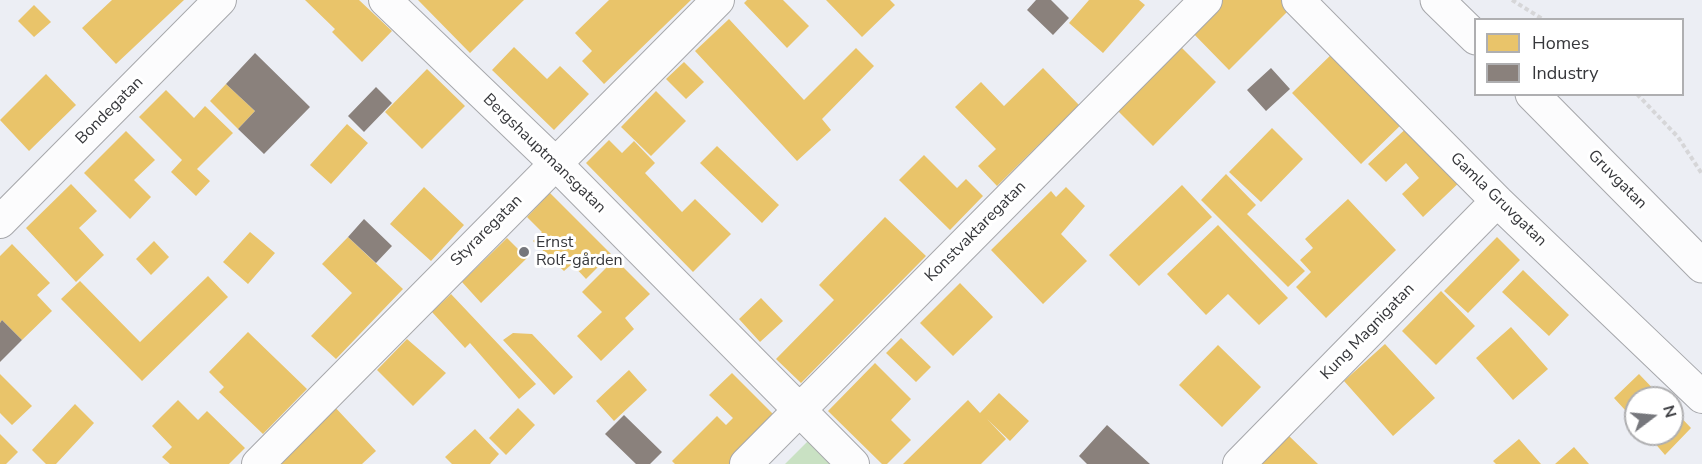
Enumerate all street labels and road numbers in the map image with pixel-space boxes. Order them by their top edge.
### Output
street label: Bondegatan [72,73,148,149]
street label: Bergshauptmansgatan [479,90,609,218]
street label: Gruvgatan [1584,147,1650,213]
street label: Gamla Gruvgatan [1446,149,1550,251]
street label: Konstvaktaregatan [922,178,1030,286]
street label: Styraregatan [447,191,527,271]
street label: Kung Magnigatan [1317,280,1419,384]

